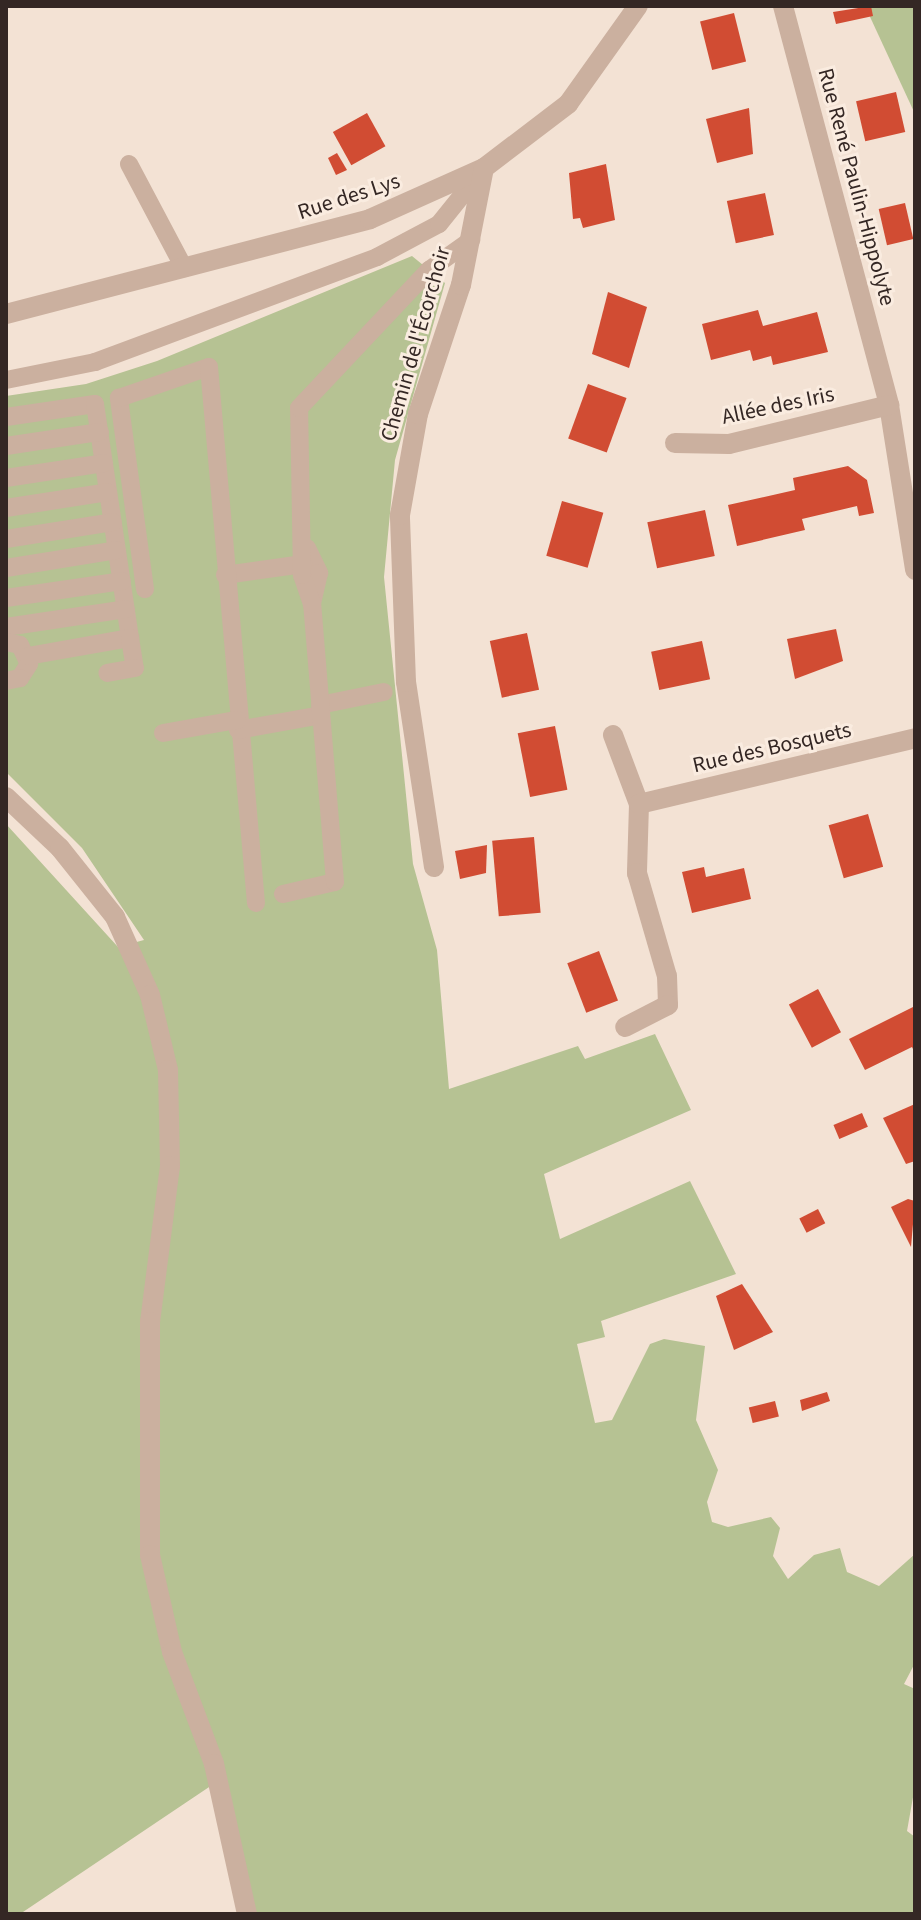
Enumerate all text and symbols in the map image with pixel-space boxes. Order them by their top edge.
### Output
street label: Rue René Paulin-Hippolyte [812,65,900,309]
street label: Rue des Lys [295,168,403,226]
street label: Chemin de l'Écorchoir [376,244,456,444]
street label: Allée des Iris [719,381,837,431]
street label: Rue des Bosquets [690,717,854,779]

